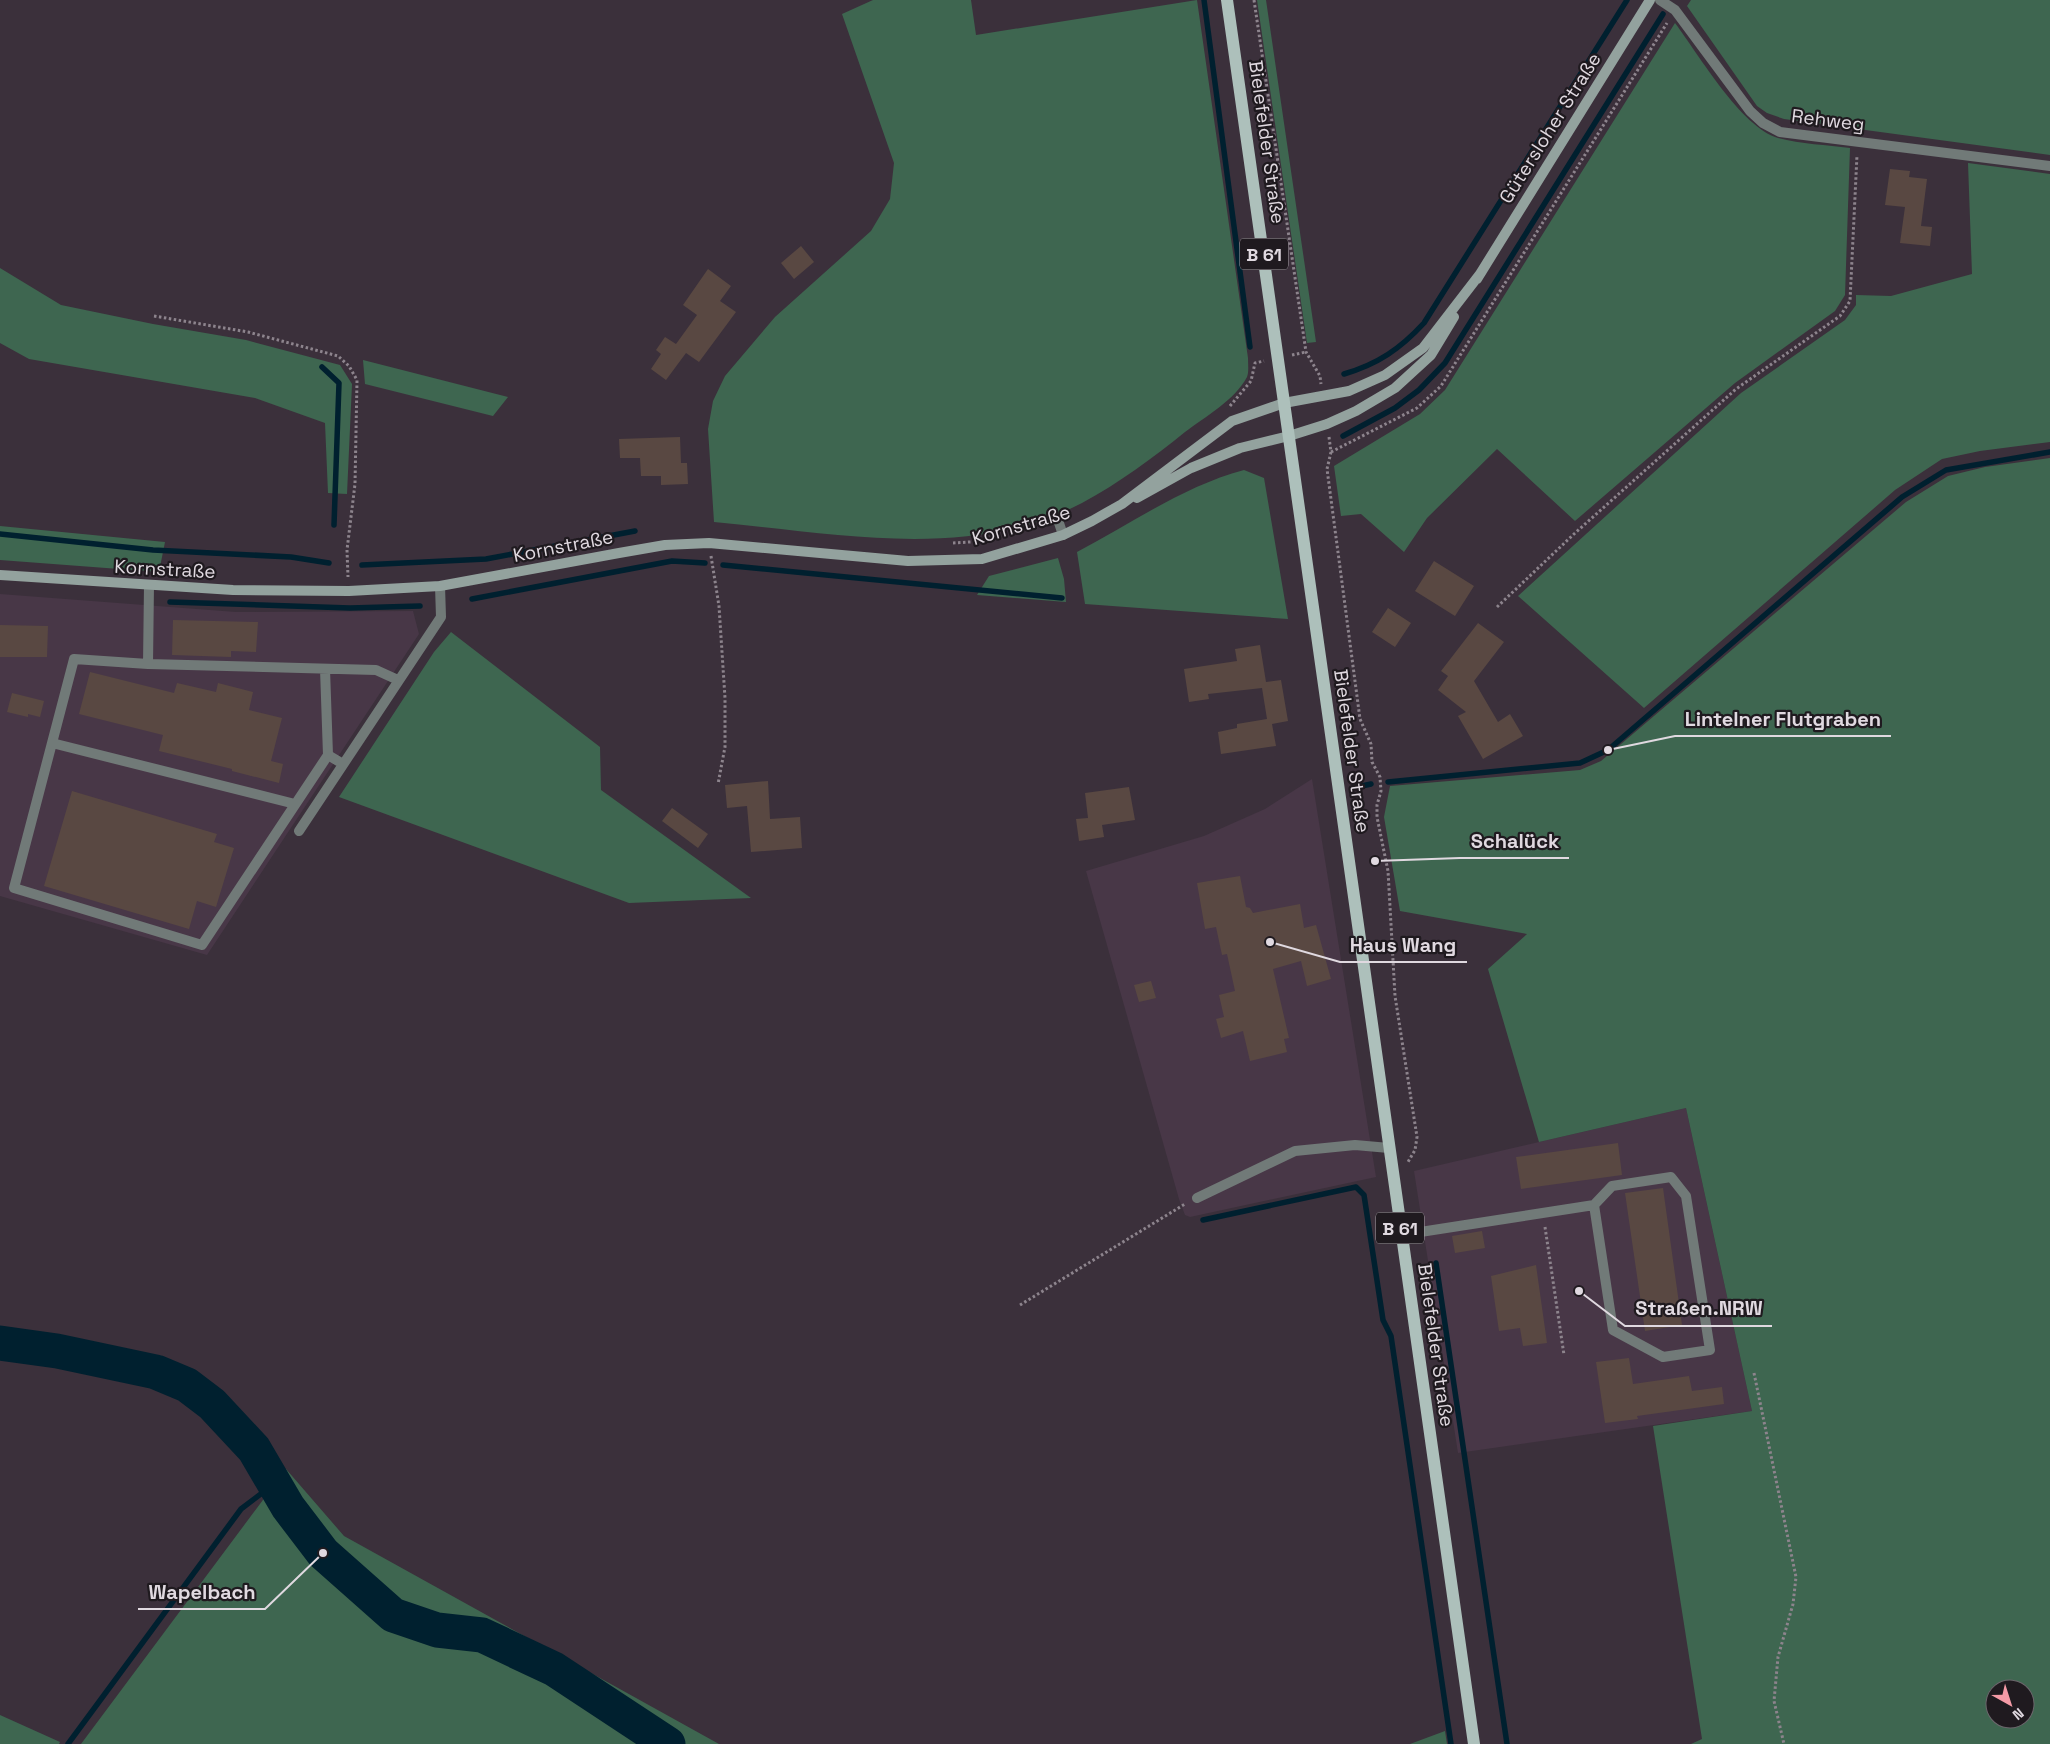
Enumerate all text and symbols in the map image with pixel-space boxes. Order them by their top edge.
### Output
street label: Gütersloher Straße [1493,48,1607,208]
street label: Bielefelder Straße [1243,59,1291,225]
street label: Rehweg [1790,103,1866,137]
road number: B 61 [1240,238,1288,270]
street label: Kornstraße [969,499,1073,551]
street label: Kornstraße [511,524,615,568]
street label: Kornstraße [114,554,216,584]
street label: Bielefelder Straße [1328,668,1376,834]
callout: Lintelner Flutgraben [1675,701,1891,736]
text: Lintelner Flutgraben [1685,706,1881,732]
callout: Schalück [1460,823,1569,858]
text: Schalück [1471,828,1559,854]
callout: Haus Wang [1340,927,1467,962]
text: Haus Wang [1350,932,1456,958]
road number: B 61 [1376,1212,1424,1244]
street label: Bielefelder Straße [1412,1262,1460,1428]
callout: Straßen.NRW [1625,1291,1772,1326]
text: Straßen.NRW [1635,1295,1763,1321]
callout: Wapelbach [138,1574,265,1609]
text: Wapelbach [148,1579,256,1605]
north arrow [1985,1679,2035,1729]
text: N [2009,1704,2027,1724]

